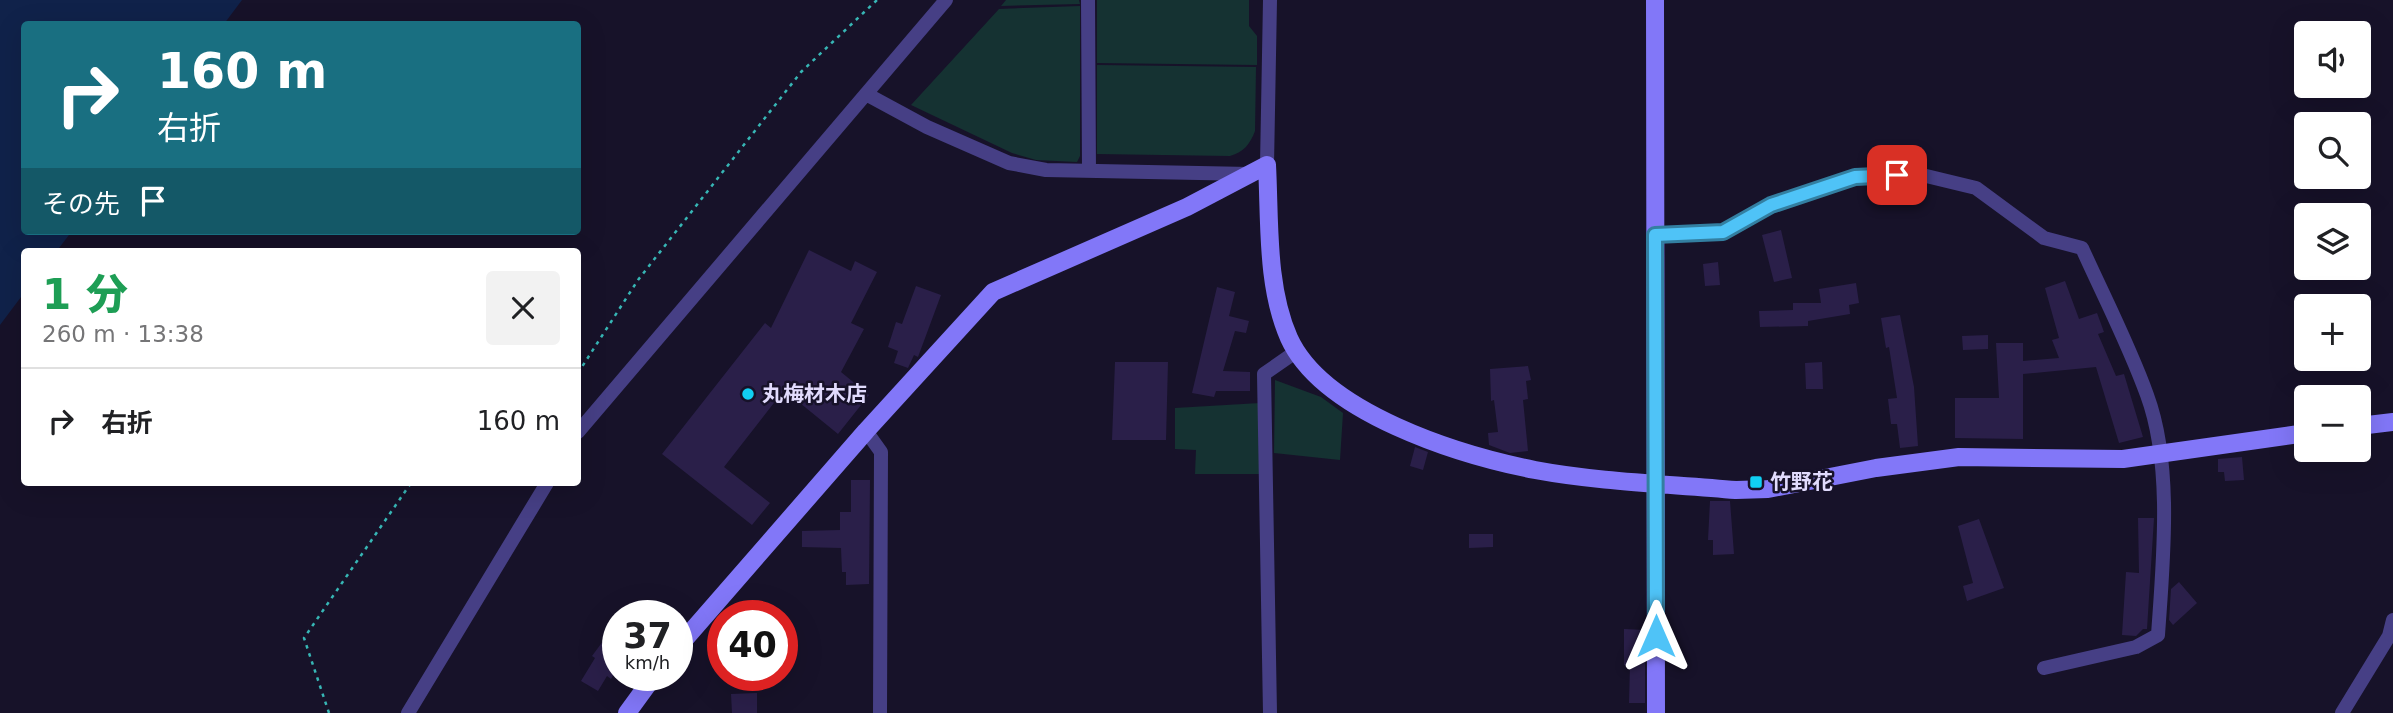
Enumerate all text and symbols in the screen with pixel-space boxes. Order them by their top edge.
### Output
map controls [2294,21,2371,462]
button: sound [2294,21,2371,98]
text: 160 m [157,43,327,100]
icon: right [42,49,133,140]
text: 右折 [157,109,221,147]
button: search [2294,112,2371,189]
pin [1867,145,1927,205]
icon: arrive [1878,156,1916,194]
icon: arrive [134,182,172,220]
text: その先 [42,189,120,219]
button: layers [2294,203,2371,280]
text: 1 分 [42,270,128,319]
button: close [486,271,560,345]
button: + [2294,294,2371,371]
text: 260 m · 13:38 [42,321,204,347]
place label: 丸梅材木店 [762,382,867,406]
button: − [2294,385,2371,462]
marker: 丸梅材木店 [740,386,756,402]
icon: right [42,402,80,440]
text: 160 m [477,406,560,436]
text: 右折 [101,408,153,438]
place label: 竹野花 [1770,470,1833,494]
marker: 竹野花 [1748,474,1764,490]
position arrow [1619,599,1693,673]
speed limit sign: 40 [707,600,798,691]
text: 37 [623,616,672,656]
text: km/h [625,652,670,673]

